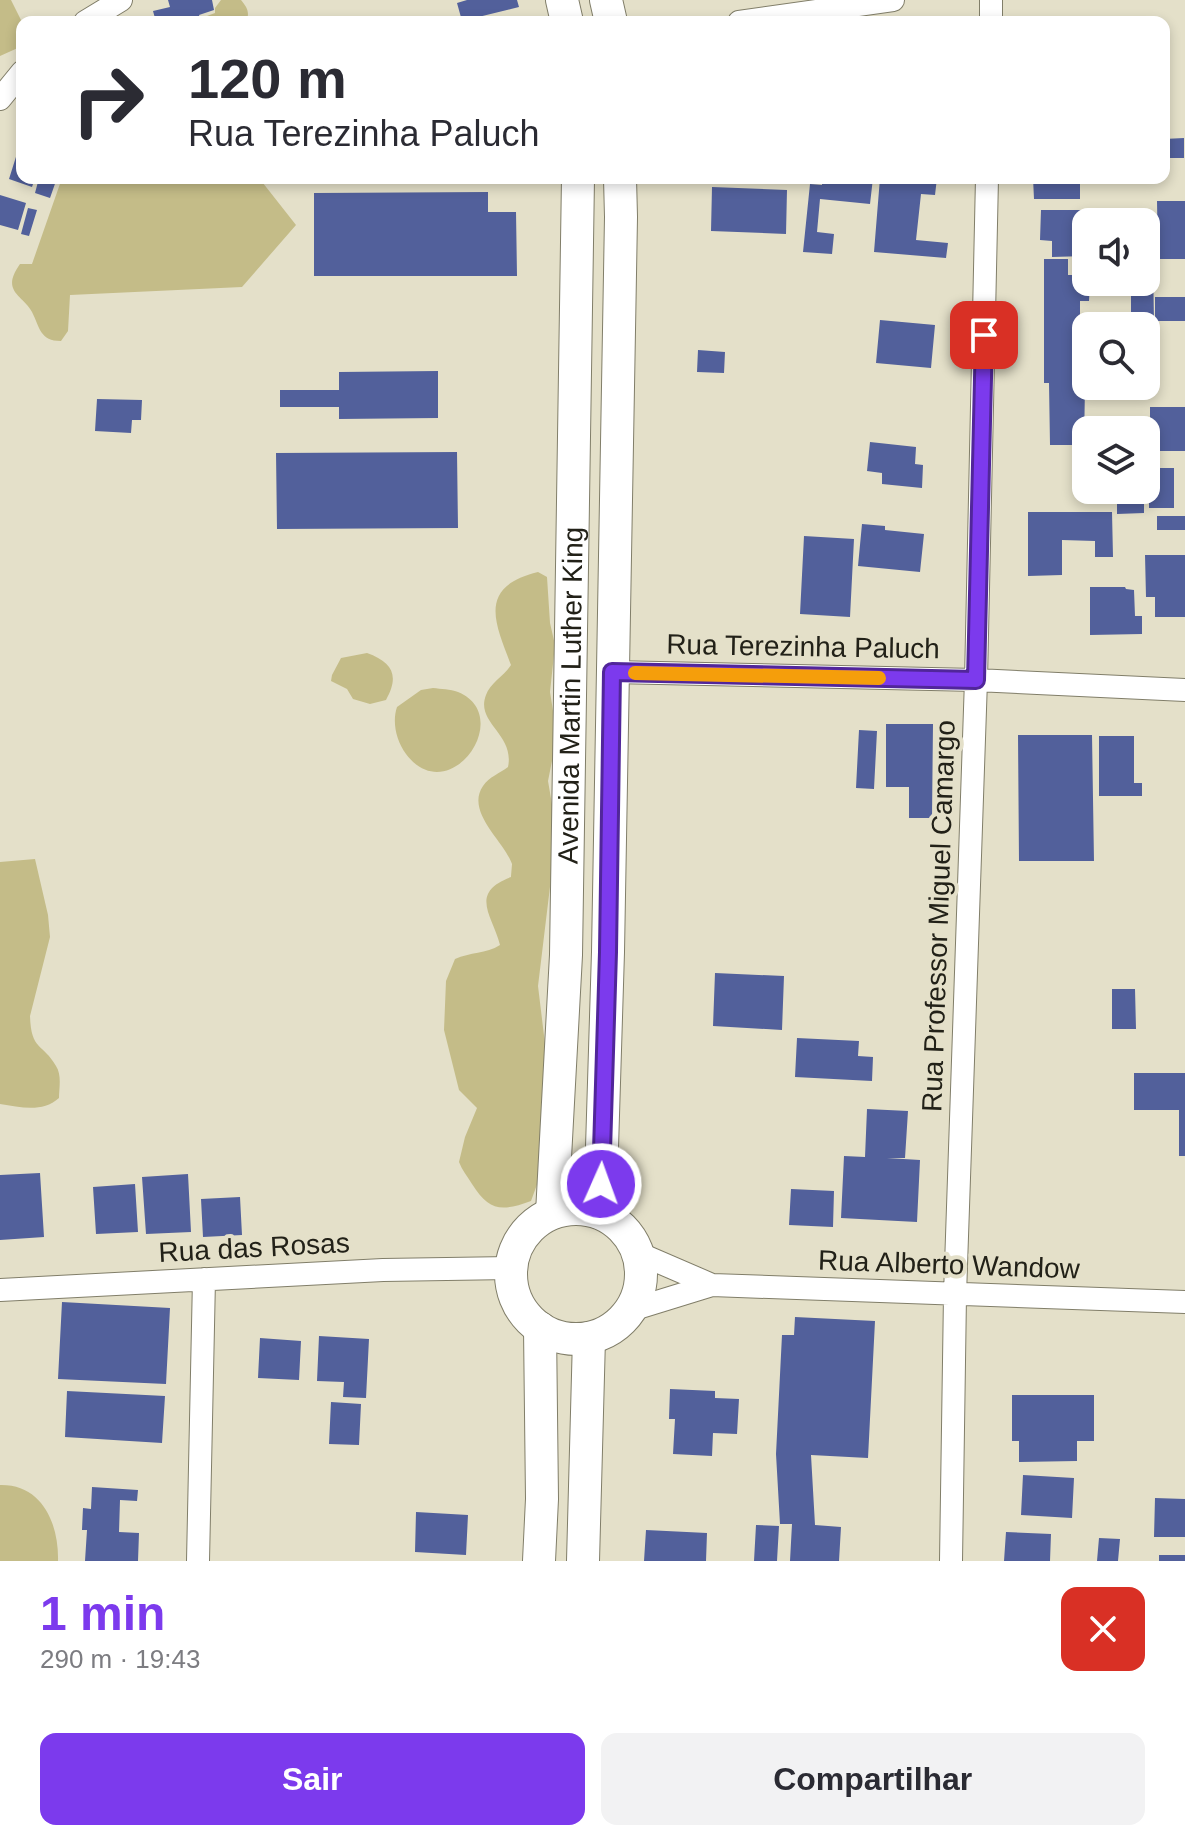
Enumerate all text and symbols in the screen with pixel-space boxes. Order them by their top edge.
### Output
text: 120 m [188,47,347,110]
icon: right [56,48,160,152]
text: Rua Terezinha Paluch [188,113,540,154]
map controls [1072,208,1160,504]
button: sound [1072,208,1160,296]
pin [950,301,1018,369]
button: search [1072,312,1160,400]
icon: arrive [962,313,1006,357]
button: layers [1072,416,1160,504]
street label: Avenida Martin Luther King [552,527,589,864]
street label: Rua Terezinha Paluch [666,629,940,664]
street label: Rua Professor Miguel Camargo [916,720,961,1113]
position arrow [559,1142,643,1226]
street label: Rua das Rosas [158,1227,350,1268]
street label: Rua Alberto Wandow [818,1244,1081,1285]
text: 1 min [40,1587,165,1640]
button: close [1061,1587,1145,1671]
text: 290 m · 19:43 [40,1644,200,1674]
button: Sair [40,1733,585,1825]
button: Compartilhar [601,1733,1145,1825]

